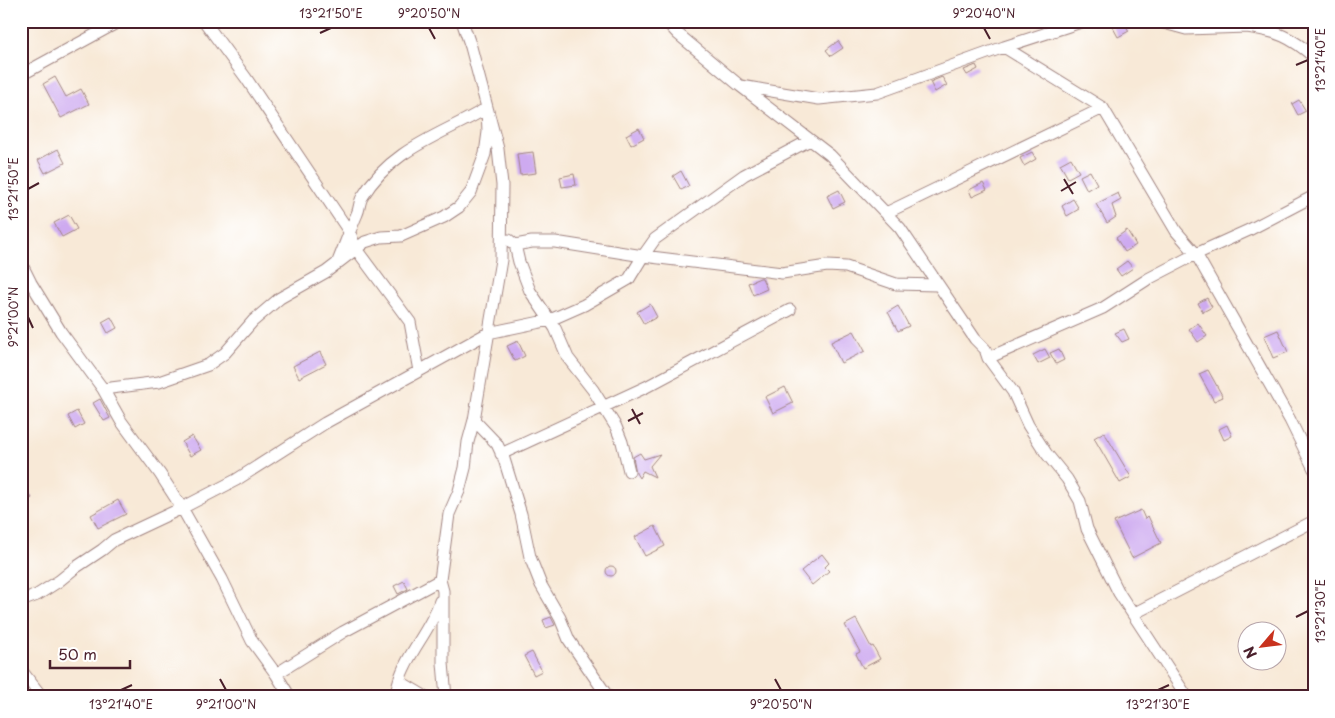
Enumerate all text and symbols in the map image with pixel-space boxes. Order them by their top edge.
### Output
text: 13°21'50"E [299,4,363,22]
text: 9°20'50"N [398,4,460,22]
text: 9°20'40"N [953,4,1015,22]
text: 13°21'40"E [1311,28,1329,92]
text: 13°21'50"E [4,157,22,221]
text: 9°21'00"N [4,287,22,347]
text: 13°21'30"E [1311,579,1329,643]
north arrow [1238,620,1288,670]
scale bar [50,638,130,670]
text: 50 m [58,642,97,665]
text: N [1238,643,1262,662]
text: 13°21'40"E [89,695,153,713]
text: 9°21'00"N [196,695,256,713]
text: 9°20'50"N [750,695,812,713]
text: 13°21'30"E [1126,695,1190,713]

